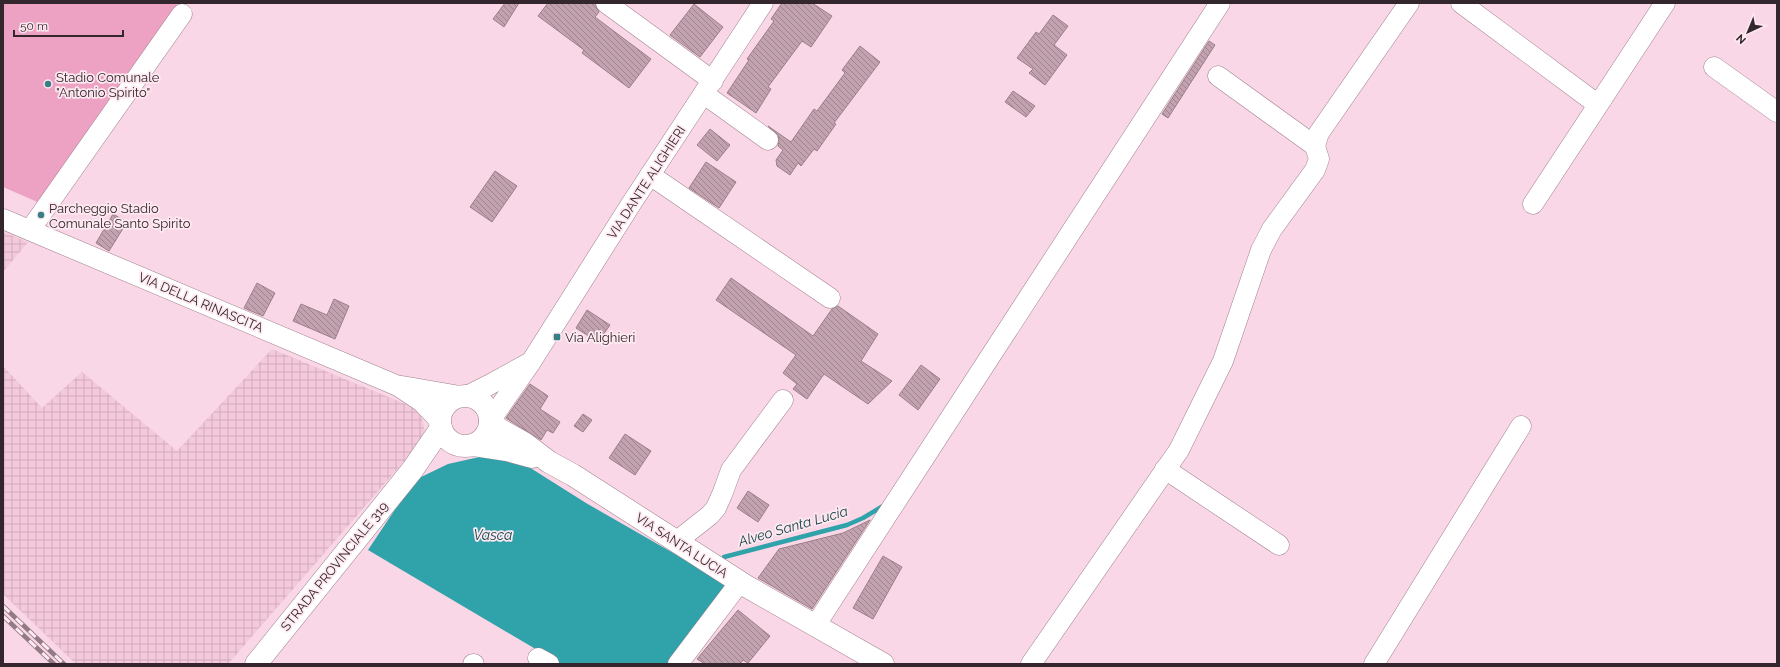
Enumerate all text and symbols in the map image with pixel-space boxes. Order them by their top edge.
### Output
scale bar [14,12,123,38]
north arrow [1728,12,1768,52]
text: 50 m [20,19,48,33]
text: N [1734,31,1749,46]
place label: Stadio Comunale "Antonio Spirito" [56,70,160,100]
marker: Stadio Comunale "Antonio Spirito" [43,79,53,89]
street label: VIA DANTE ALIGHIERI [604,123,689,242]
place label: Parcheggio Stadio Comunale Santo Spirito [49,201,191,231]
marker: Parcheggio Stadio Comunale Santo Spirito [36,210,46,220]
street label: VIA DELLA RINASCITA [136,269,266,336]
place label: Via Alighieri [565,330,635,345]
marker: Via Alighieri [552,332,562,342]
street label: STRADA PROVINCIALE 319 [278,498,391,634]
water label: Alveo Santa Lucia [735,503,850,550]
street label: VIA SANTA LUCIA [633,510,731,581]
water label: Vasca [474,527,512,543]

